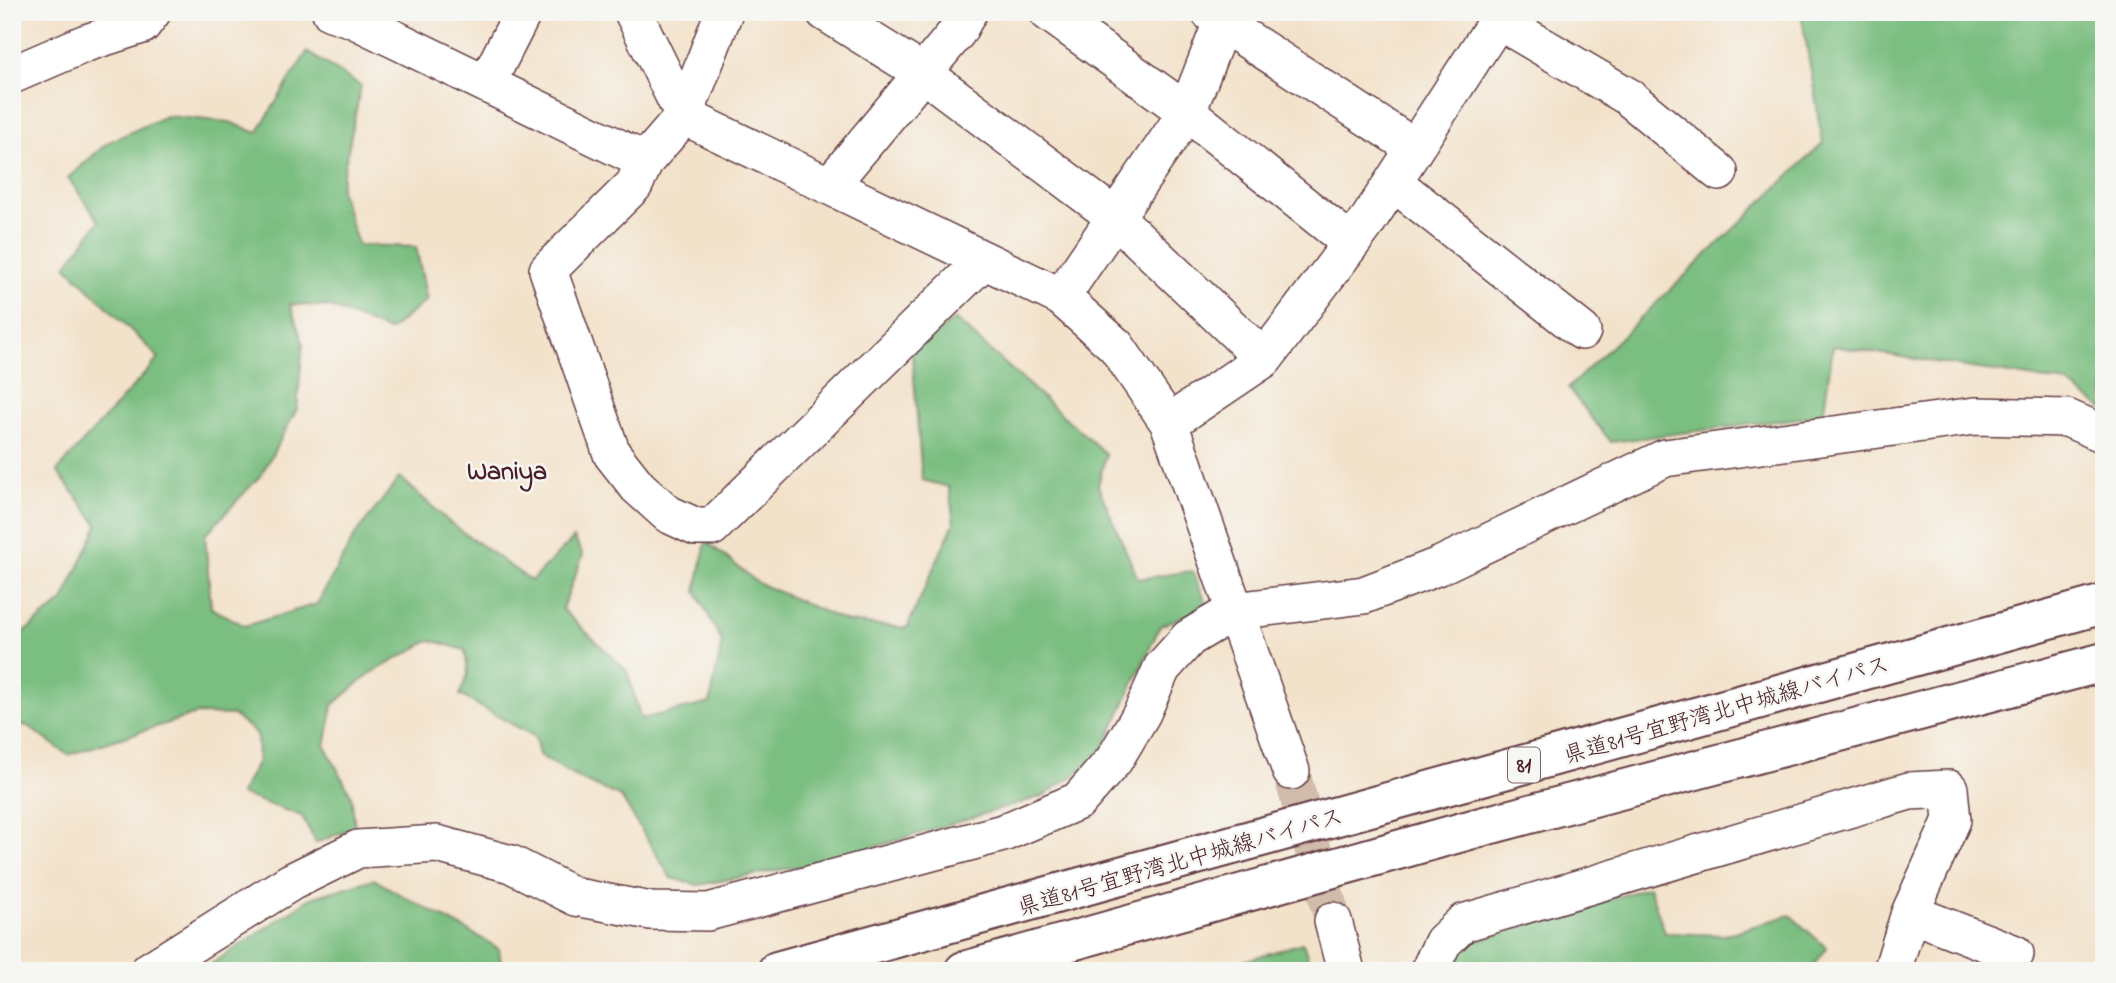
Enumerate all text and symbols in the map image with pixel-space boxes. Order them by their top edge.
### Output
district label: Waniya [467,454,547,492]
street label: 県道81号宜野湾北中城線バイパス [1560,649,1893,774]
road number: 81 [1508,748,1540,782]
street label: 県道81号宜野湾北中城線バイパス [1014,801,1347,926]

